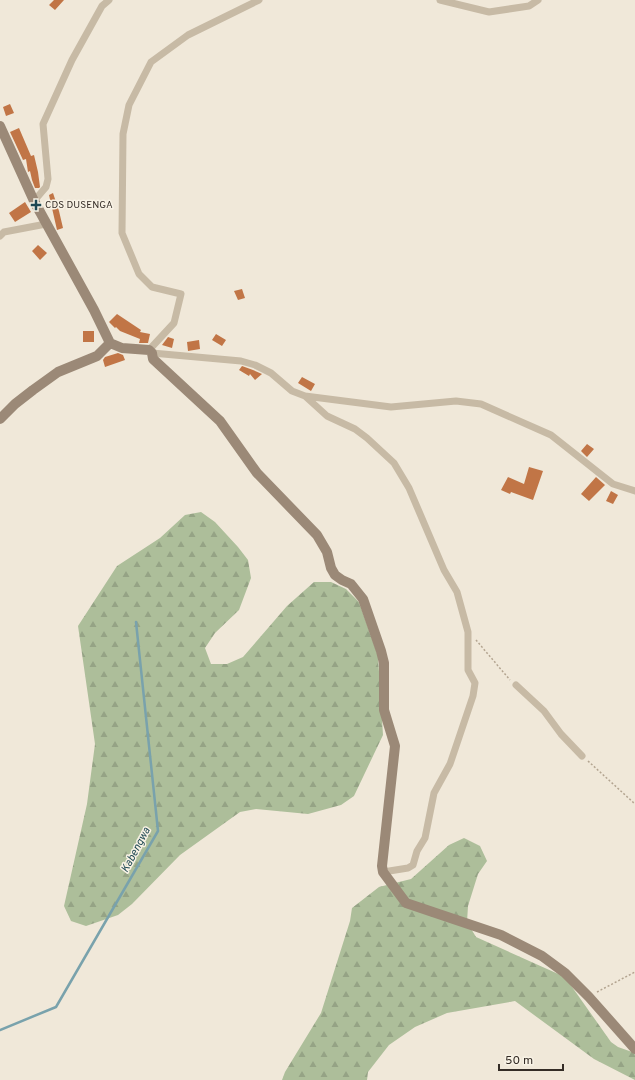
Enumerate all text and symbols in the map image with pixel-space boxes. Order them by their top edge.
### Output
marker: CDS DUSENGA [30,199,42,211]
place label: CDS DUSENGA [45,199,113,212]
water label: Kabengwa [118,825,154,875]
scale bar [499,1046,563,1072]
text: 50 m [505,1053,533,1069]

